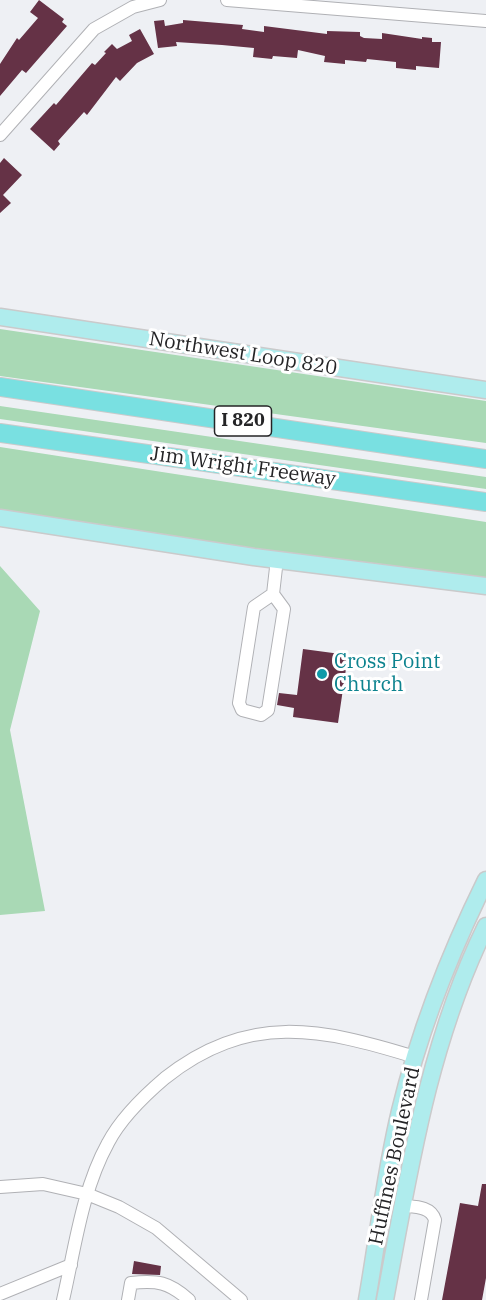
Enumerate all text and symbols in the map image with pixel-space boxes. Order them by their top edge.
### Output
street label: Northwest Loop 820 [147,327,339,381]
road number: I 820 [214,406,272,436]
street label: Jim Wright Freeway [149,442,337,492]
place label: Cross Point Church [334,650,440,697]
marker: Cross Point Church [315,667,329,681]
street label: Huffines Boulevard [364,1065,426,1247]

